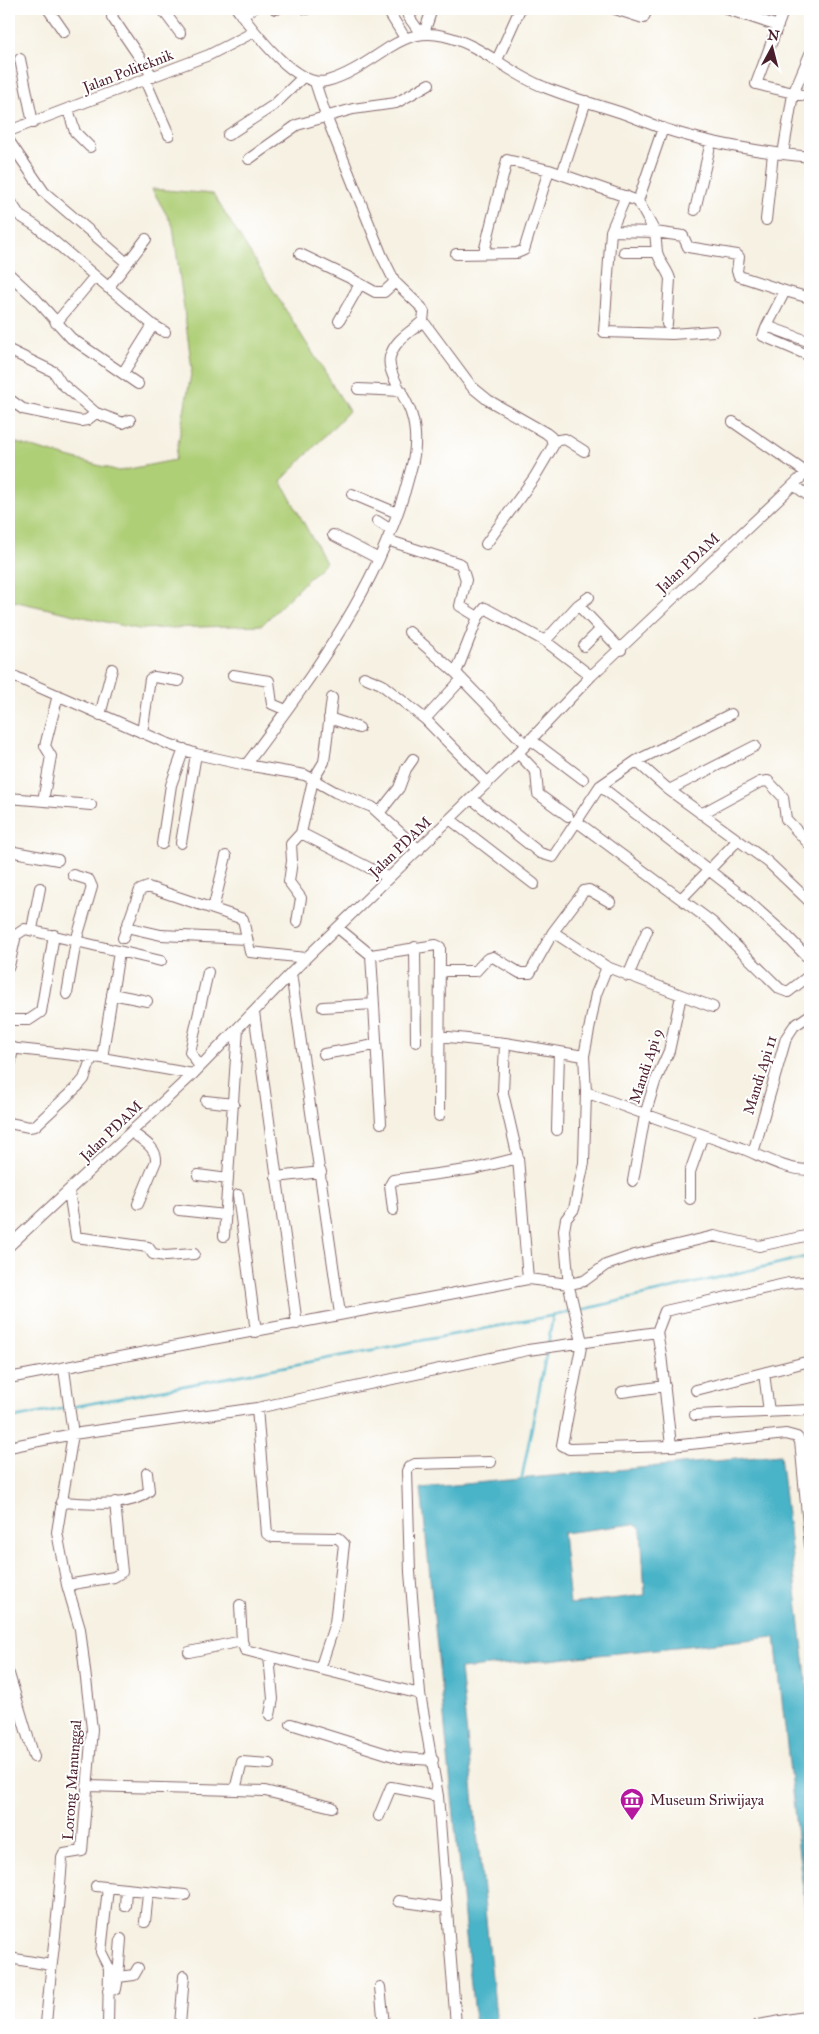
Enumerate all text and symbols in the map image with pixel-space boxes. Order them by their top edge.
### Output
north arrow [746,22,796,72]
text: N [767,26,781,45]
street label: Jalan Politeknik [78,45,176,98]
street label: Jalan PDAM [651,529,724,599]
street label: Jalan PDAM [364,813,436,883]
street label: Mandi Api 9 [625,1026,667,1106]
street label: Mandi Api 11 [739,1033,781,1117]
street label: Jalan PDAM [75,1097,147,1167]
street label: Lorong Manunggal [59,1718,85,1841]
museum icon: Museum Sriwijaya [619,1787,645,1821]
place label: Museum Sriwijaya [650,1791,765,1809]

